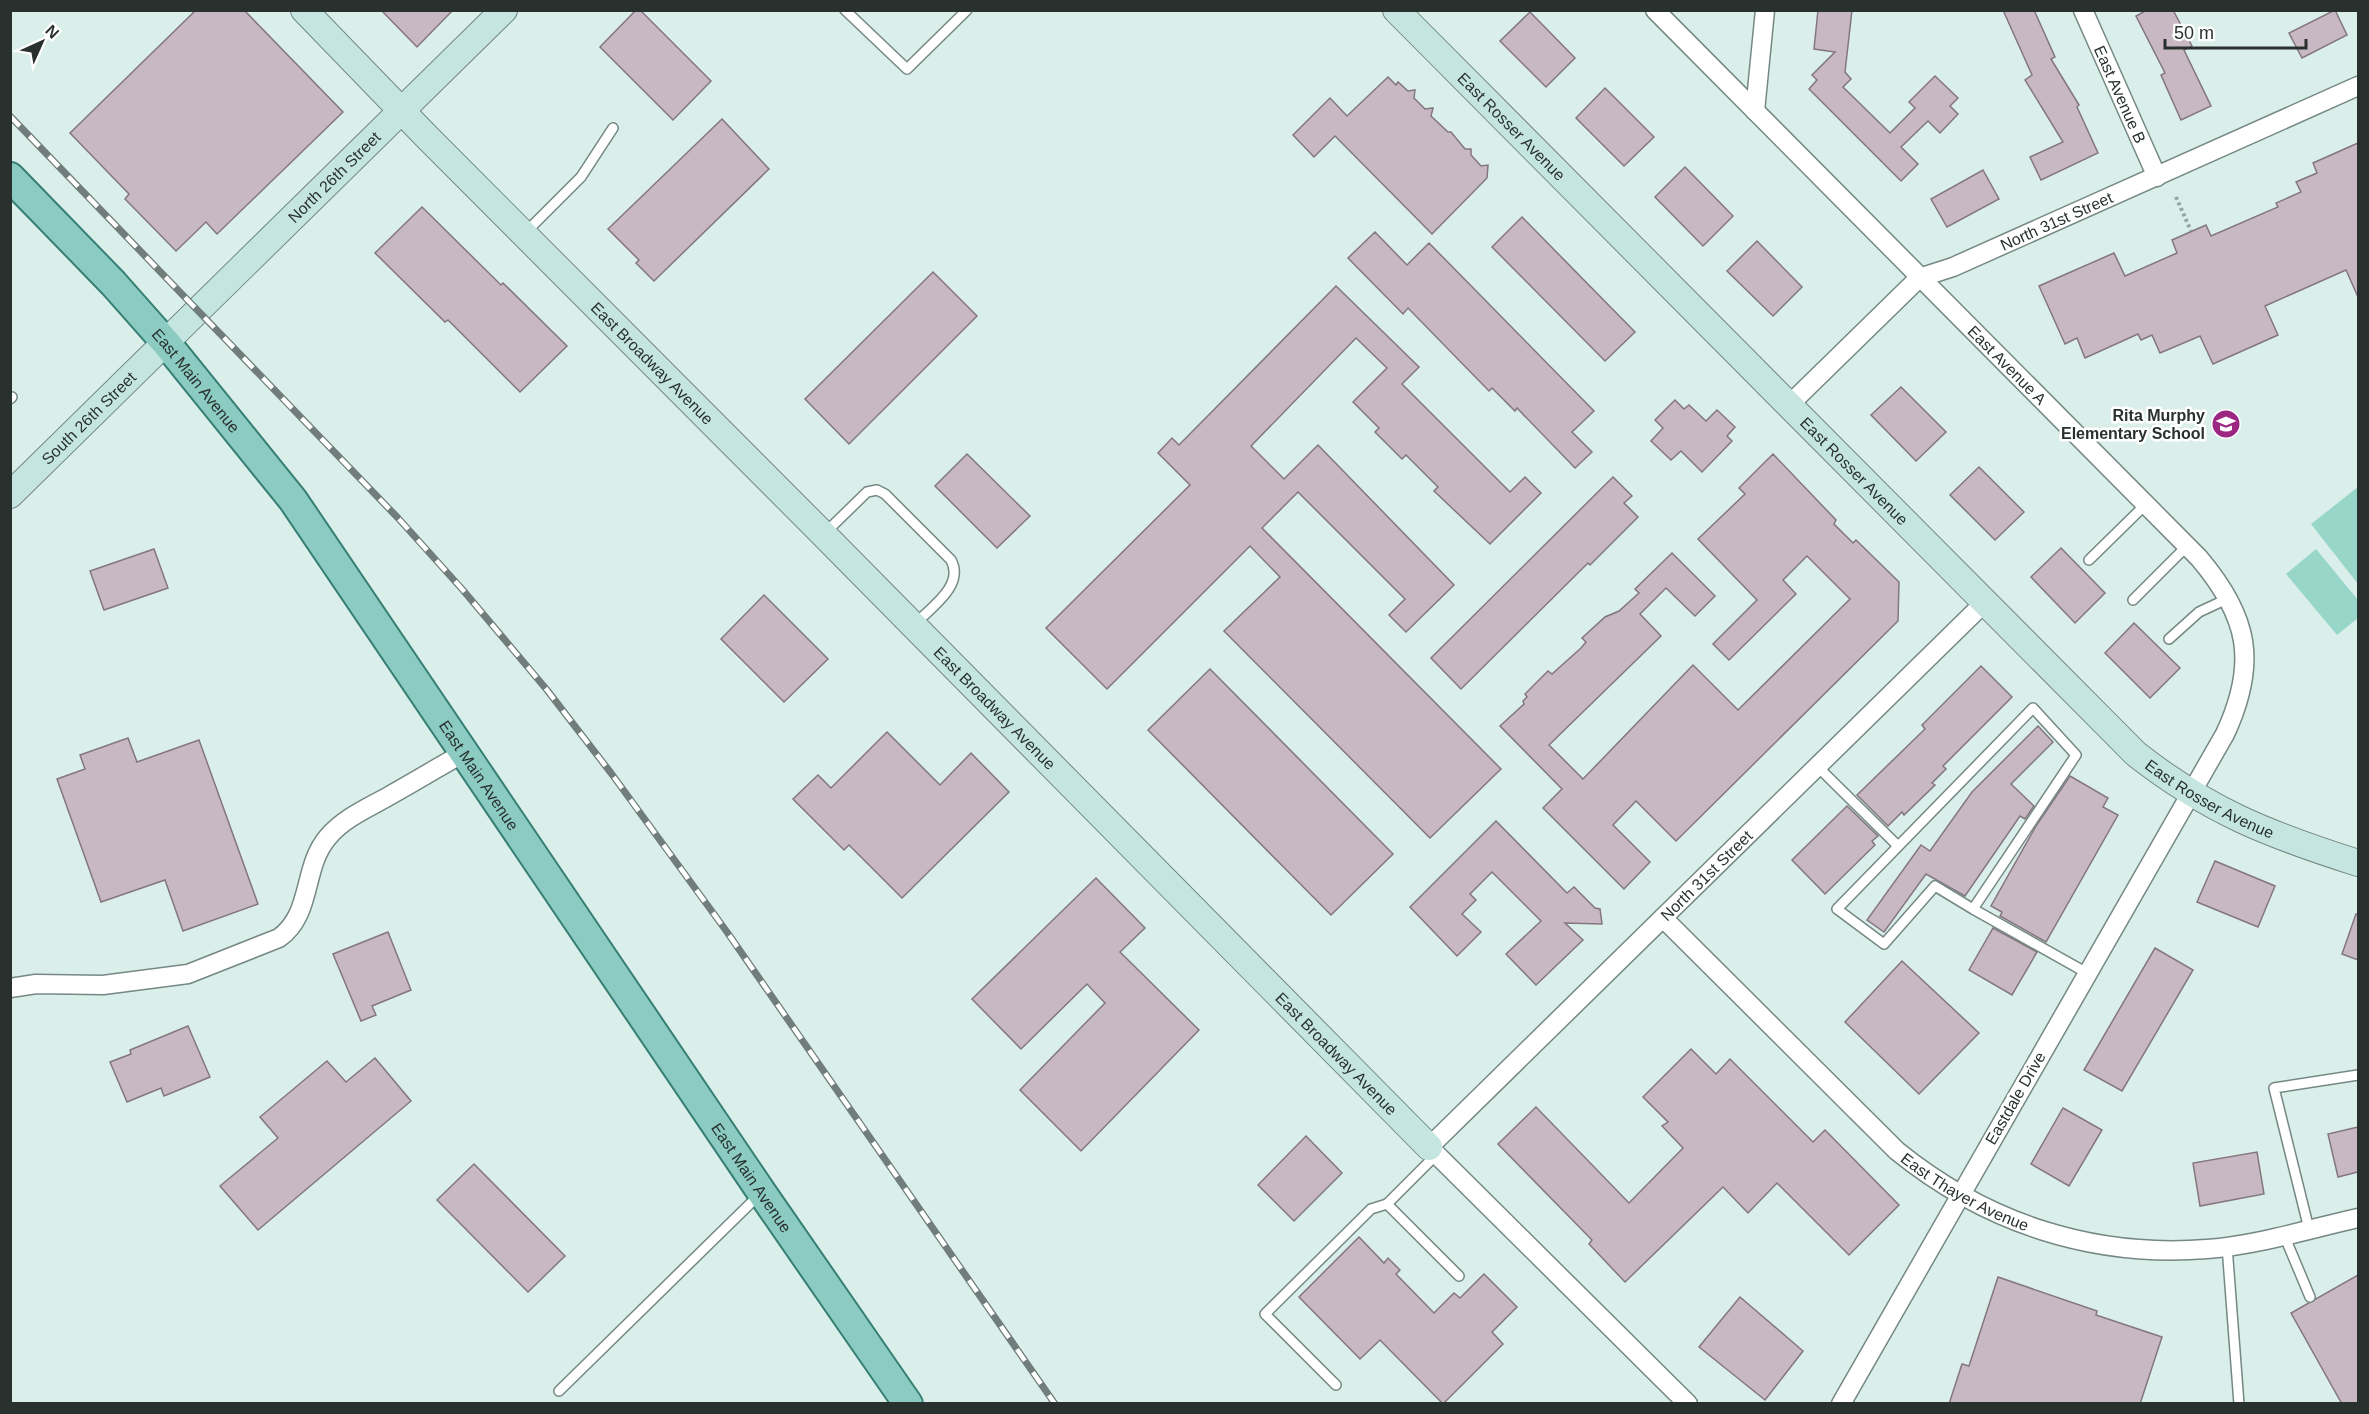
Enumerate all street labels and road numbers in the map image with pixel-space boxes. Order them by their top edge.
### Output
street label: East Avenue B [2091,43,2149,146]
street label: East Rosser Avenue [1454,69,1568,184]
street label: North 26th Street [285,128,384,226]
street label: North 31st Street [1998,189,2116,254]
street label: East Broadway Avenue [588,299,717,428]
street label: East Avenue A [1964,322,2050,408]
street label: East Main Avenue [149,325,243,436]
street label: South 26th Street [38,368,140,468]
street label: East Rosser Avenue [1797,414,1911,529]
street label: East Broadway Avenue [930,643,1059,773]
street label: East Main Avenue [436,717,522,834]
street label: East Rosser Avenue [2142,756,2276,842]
street label: North 31st Street [1657,827,1756,924]
street label: East Broadway Avenue [1272,989,1400,1119]
street label: Eastdale Drive [1982,1049,2049,1148]
street label: East Main Avenue [708,1120,795,1236]
street label: East Thayer Avenue [1898,1150,2031,1234]

